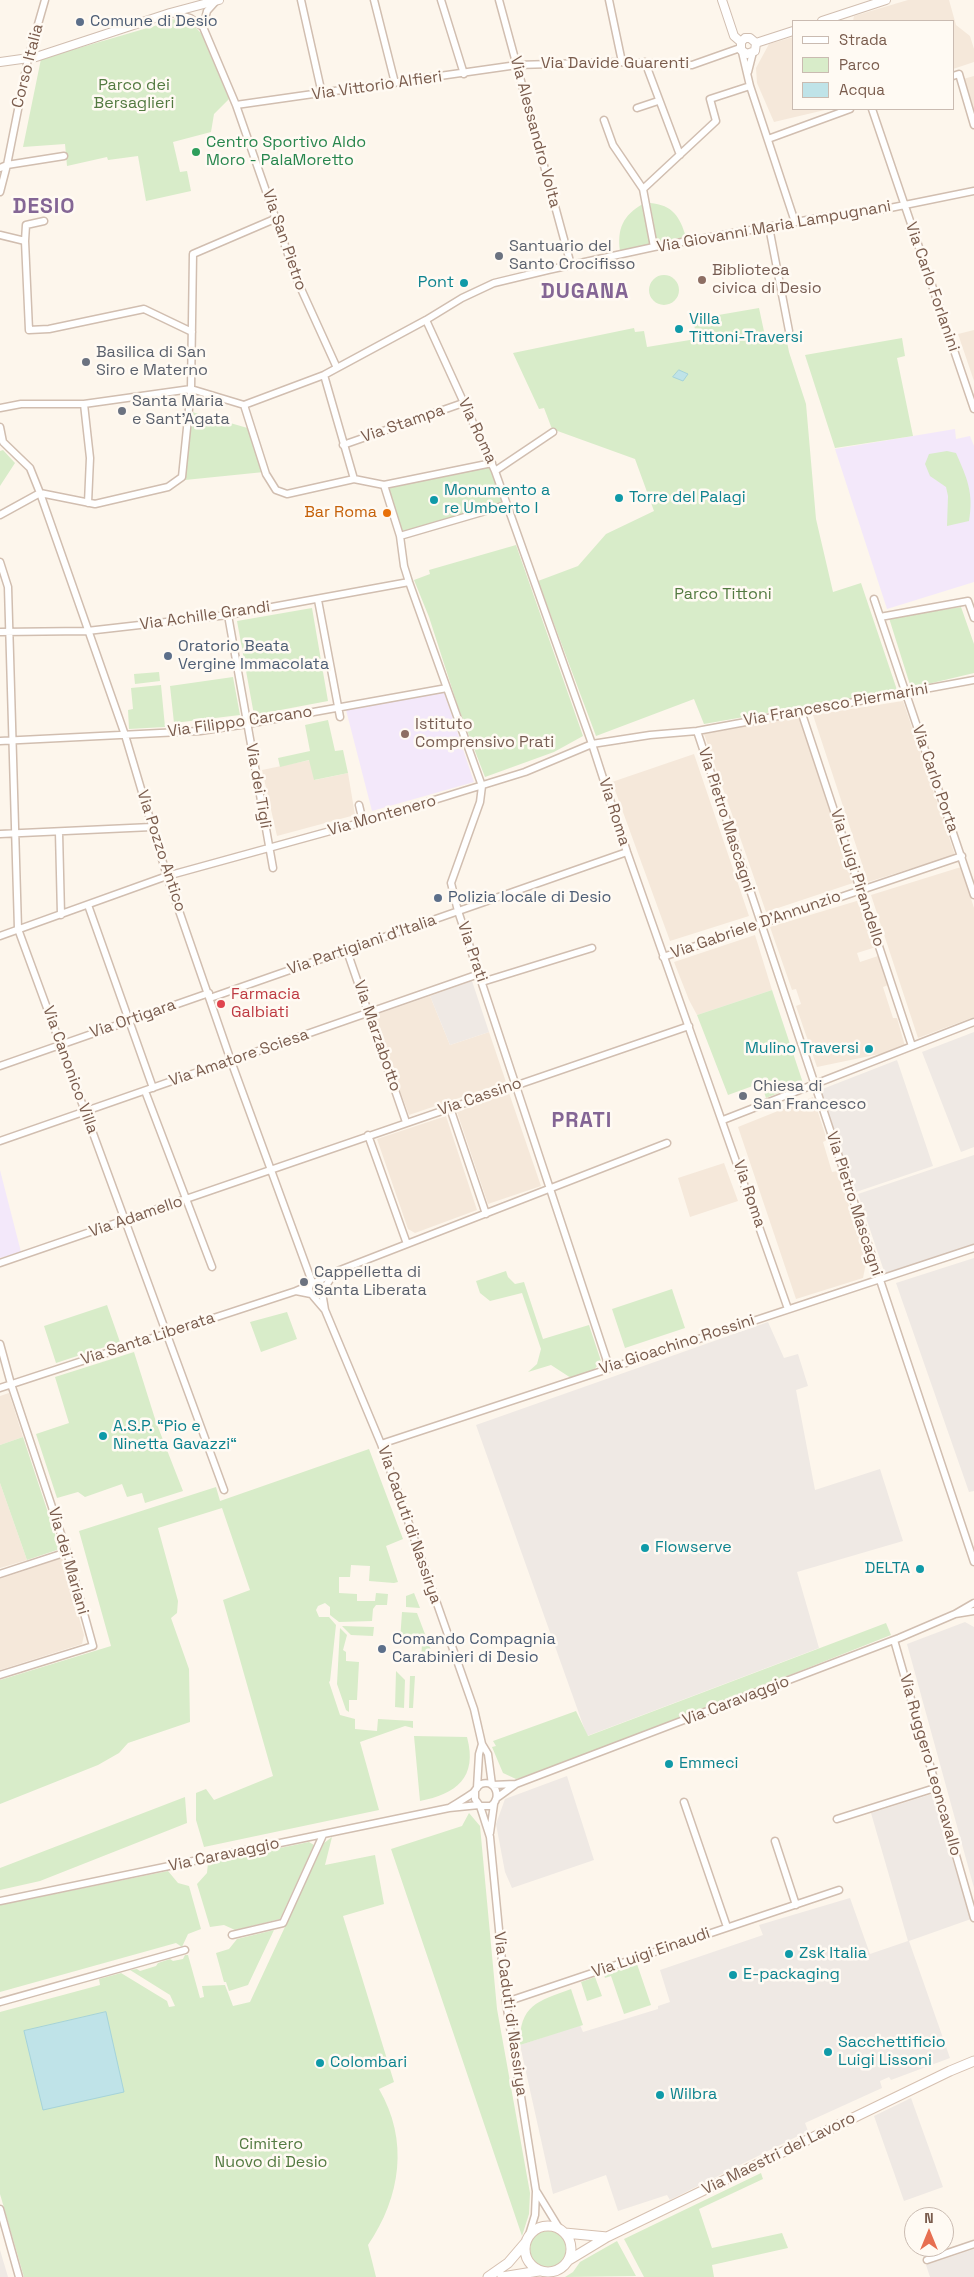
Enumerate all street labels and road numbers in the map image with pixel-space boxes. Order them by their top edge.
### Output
street label: Corso Italia [8,22,48,110]
street label: Via Alessandro Volta [506,54,564,210]
street label: Via Davide Guarenti [541,54,689,74]
street label: Via Vittorio Alfieri [311,67,443,105]
street label: Via San Pietro [258,187,310,293]
street label: Via Giovanni Maria Lampugnani [655,197,893,257]
street label: Via Carlo Forlanini [901,220,963,354]
street label: Via Roma [453,395,501,467]
street label: Via Stampa [359,401,447,447]
street label: Via Achille Grandi [139,597,271,635]
street label: Via Francesco Piermarini [742,679,930,731]
street label: Via Filippo Carcano [166,702,314,742]
street label: Via Carlo Porta [908,723,962,835]
street label: Via dei Tigli [241,742,275,830]
street label: Via Pietro Mascagni [694,745,758,895]
street label: Via Roma [594,776,634,848]
street label: Via Pozzo Antico [132,788,190,914]
street label: Via Montenero [326,791,438,841]
street label: Via Luigi Pirandello [826,807,888,949]
street label: Via Gabriele D'Annunzio [668,887,844,963]
street label: Via Partigiani d'Italia [285,911,439,979]
street label: Via Prati [453,919,491,985]
street label: Via Marzabotto [349,978,405,1094]
street label: Via Ortigara [88,995,178,1043]
street label: Via Canonico Villa [38,1004,102,1136]
street label: Via Amatore Sciesa [167,1025,311,1091]
street label: Via Cassino [436,1074,524,1120]
street label: Via Pietro Mascagni [822,1129,886,1279]
street label: Via Roma [729,1158,769,1230]
street label: Via Adamello [87,1192,185,1242]
street label: Via Santa Liberata [79,1308,217,1370]
street label: Via Gioachino Rossini [597,1311,757,1379]
street label: Via Caduti di Nassirya [373,1443,445,1607]
street label: Via dei Mariani [43,1505,93,1617]
street label: Via Caravaggio [680,1672,792,1730]
street label: Via Ruggero Leoncavallo [895,1672,965,1858]
street label: Via Caravaggio [167,1834,281,1876]
street label: Via Luigi Einaudi [589,1924,713,1982]
street label: Via Caduti di Nassirya [489,1931,531,2097]
street label: Via Maestri del Lavoro [699,2108,859,2200]

